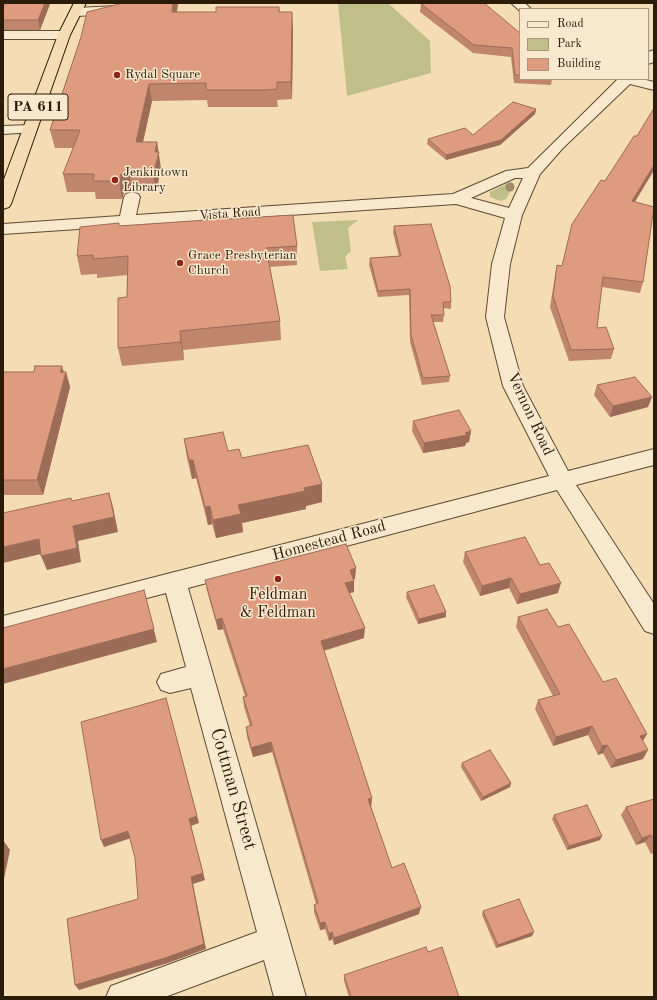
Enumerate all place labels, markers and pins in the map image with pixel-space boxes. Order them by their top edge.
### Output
place label: Rydal Square [125,67,200,83]
marker: Rydal Square [112,70,122,80]
place label: Jenkintown Library [123,165,188,196]
marker: Jenkintown Library [110,175,120,185]
place label: Grace Presbyterian Church [188,248,297,279]
marker: Grace Presbyterian Church [175,258,185,268]
marker: Feldman & Feldman [273,574,283,584]
place label: Feldman & Feldman [240,585,316,623]

